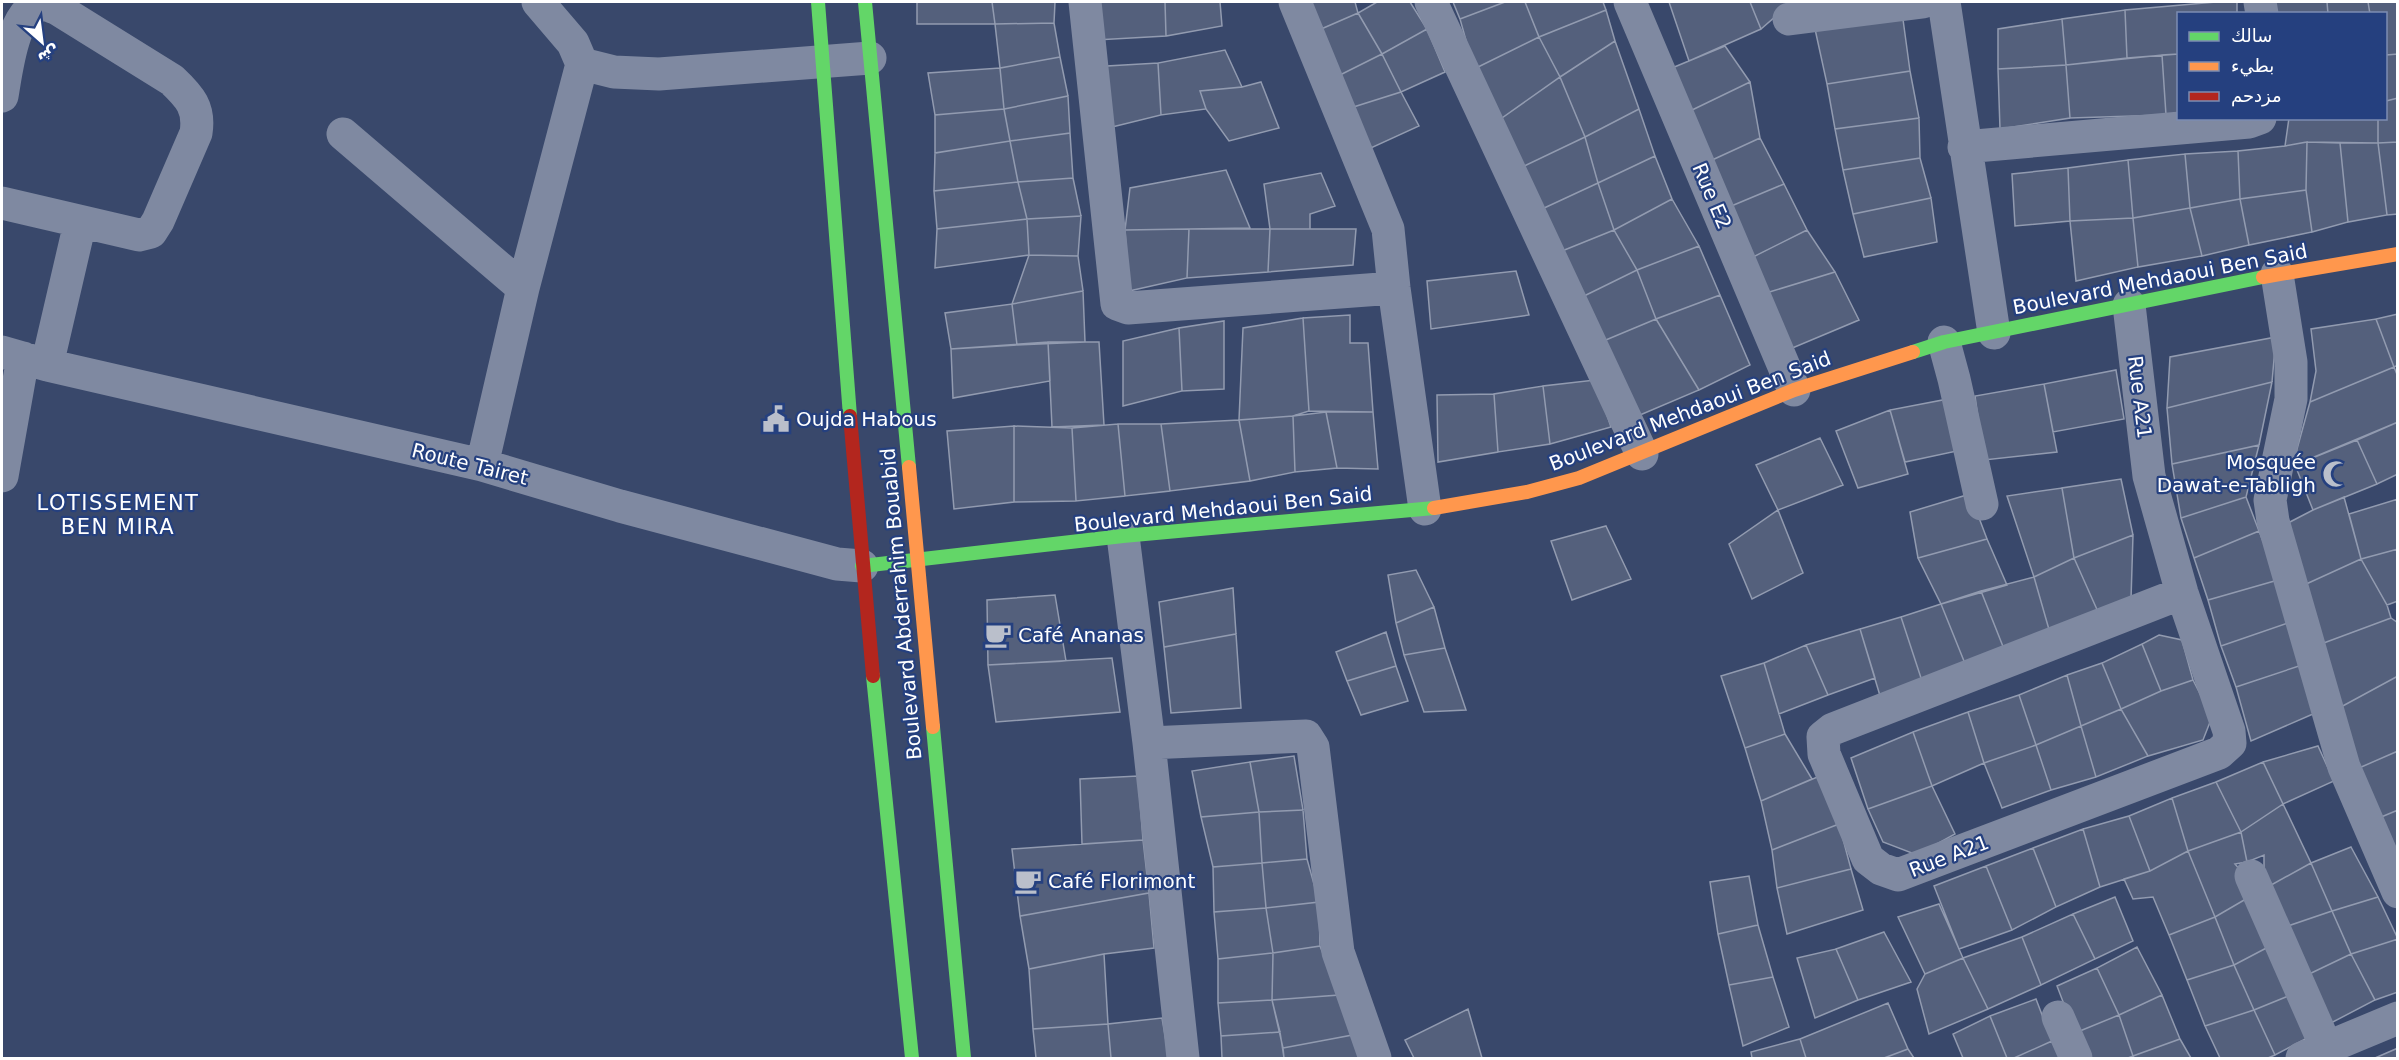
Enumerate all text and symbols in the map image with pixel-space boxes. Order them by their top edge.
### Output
north arrow [12,12,72,72]
legend [2177,12,2387,120]
text: سالك [2231,25,2272,46]
text: ش [35,41,63,68]
text: بطيء [2231,55,2274,77]
text: مزدحم [2231,85,2282,107]
street label: Rue E2 [1687,159,1737,233]
street label: Boulevard Mehdaoui Ben Said [2011,239,2309,319]
street label: Boulevard Mehdaoui Ben Said [1546,346,1834,476]
street label: Rue A21 [2123,354,2157,440]
public building icon: Oujda Habous [761,404,791,434]
place label: Oujda Habous [796,407,937,431]
street label: Route Tairet [409,438,531,490]
street label: Boulevard Abderrahim Bouabid [875,447,927,761]
place label: Mosquée Dawat-e-Tabligh [2157,450,2316,497]
mosque icon: Mosquée Dawat-e-Tabligh [2321,459,2351,489]
street label: Boulevard Mehdaoui Ben Said [1073,481,1373,537]
district label: LOTISSEMENT BEN MIRA [37,491,199,539]
cafe icon: Café Ananas [983,620,1013,650]
place label: Café Ananas [1018,623,1144,647]
street label: Rue A21 [1906,830,1992,882]
cafe icon: Café Florimont [1013,866,1043,896]
place label: Café Florimont [1048,869,1195,893]

